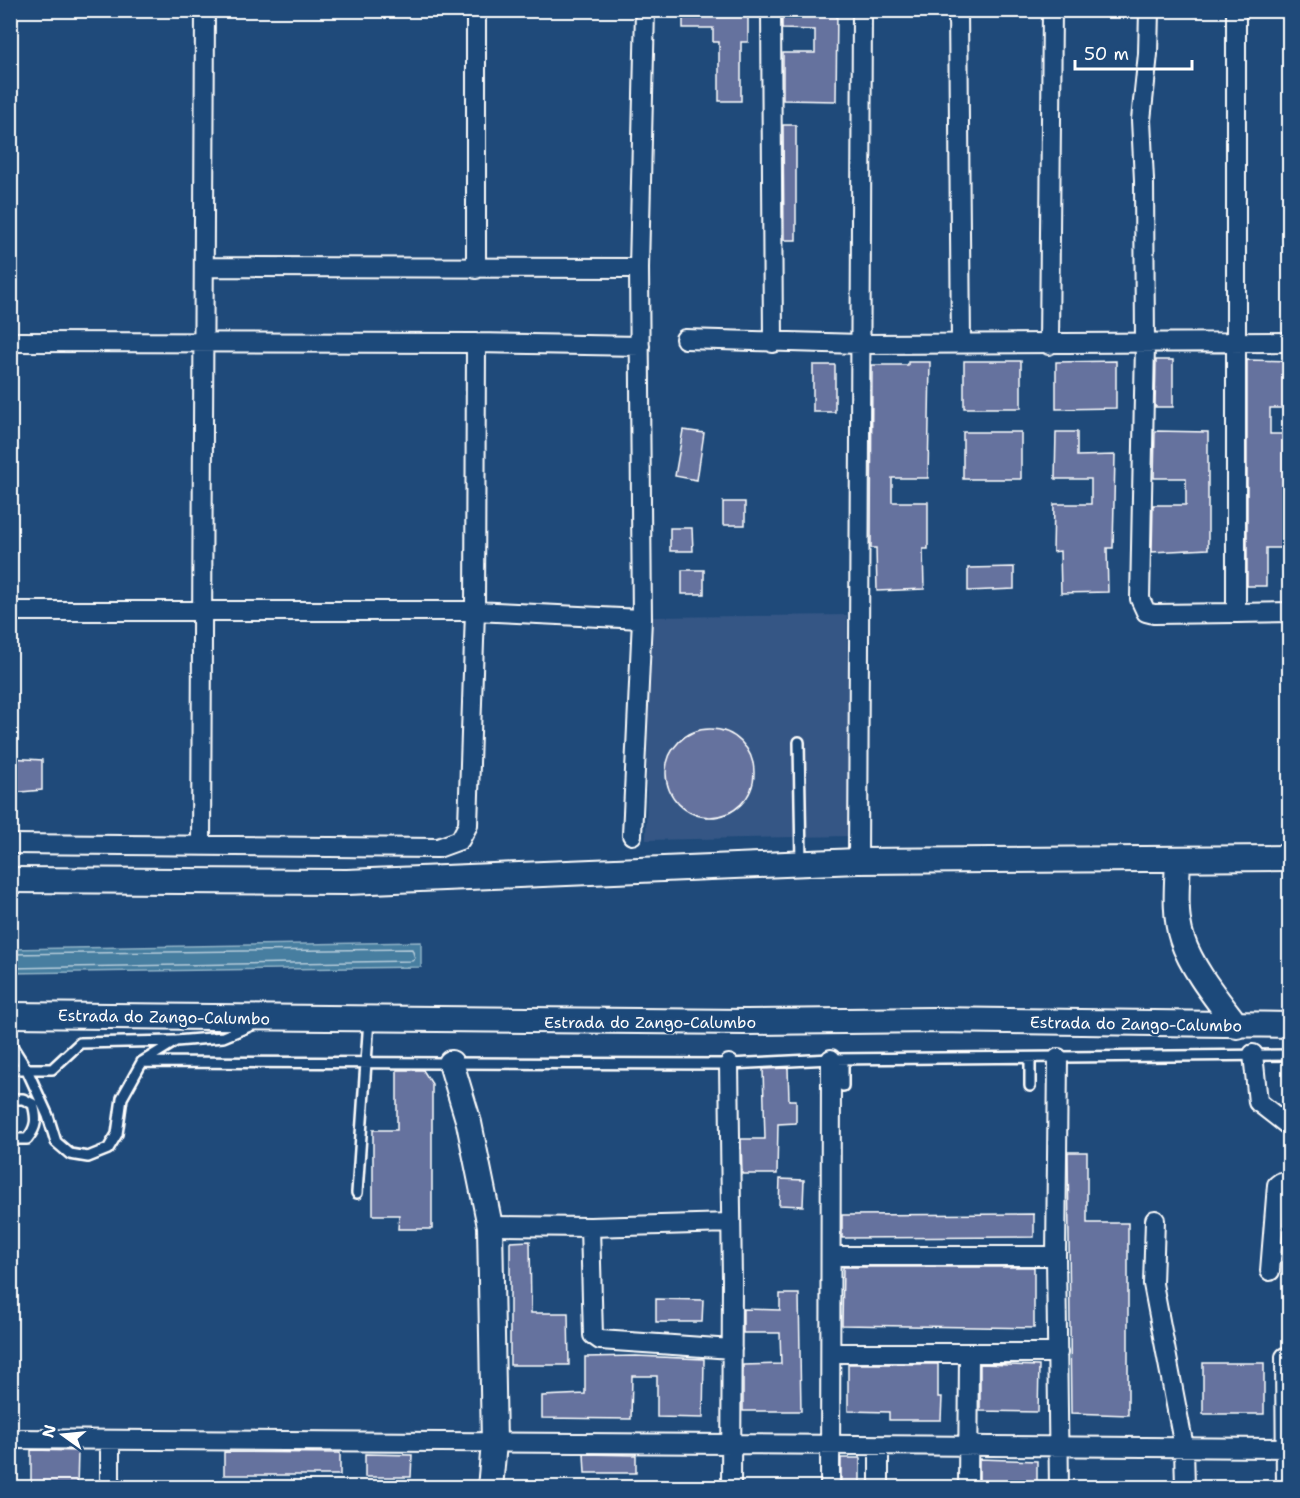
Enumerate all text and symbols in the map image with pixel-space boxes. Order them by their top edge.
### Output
scale bar [1075,33,1192,71]
text: 50 m [1084,42,1129,66]
street label: Estrada do Zango-Calumbo [58,1005,270,1029]
street label: Estrada do Zango-Calumbo [544,1012,756,1033]
street label: Estrada do Zango-Calumbo [1030,1012,1242,1036]
north arrow [33,1405,93,1465]
text: N [37,1422,61,1440]

